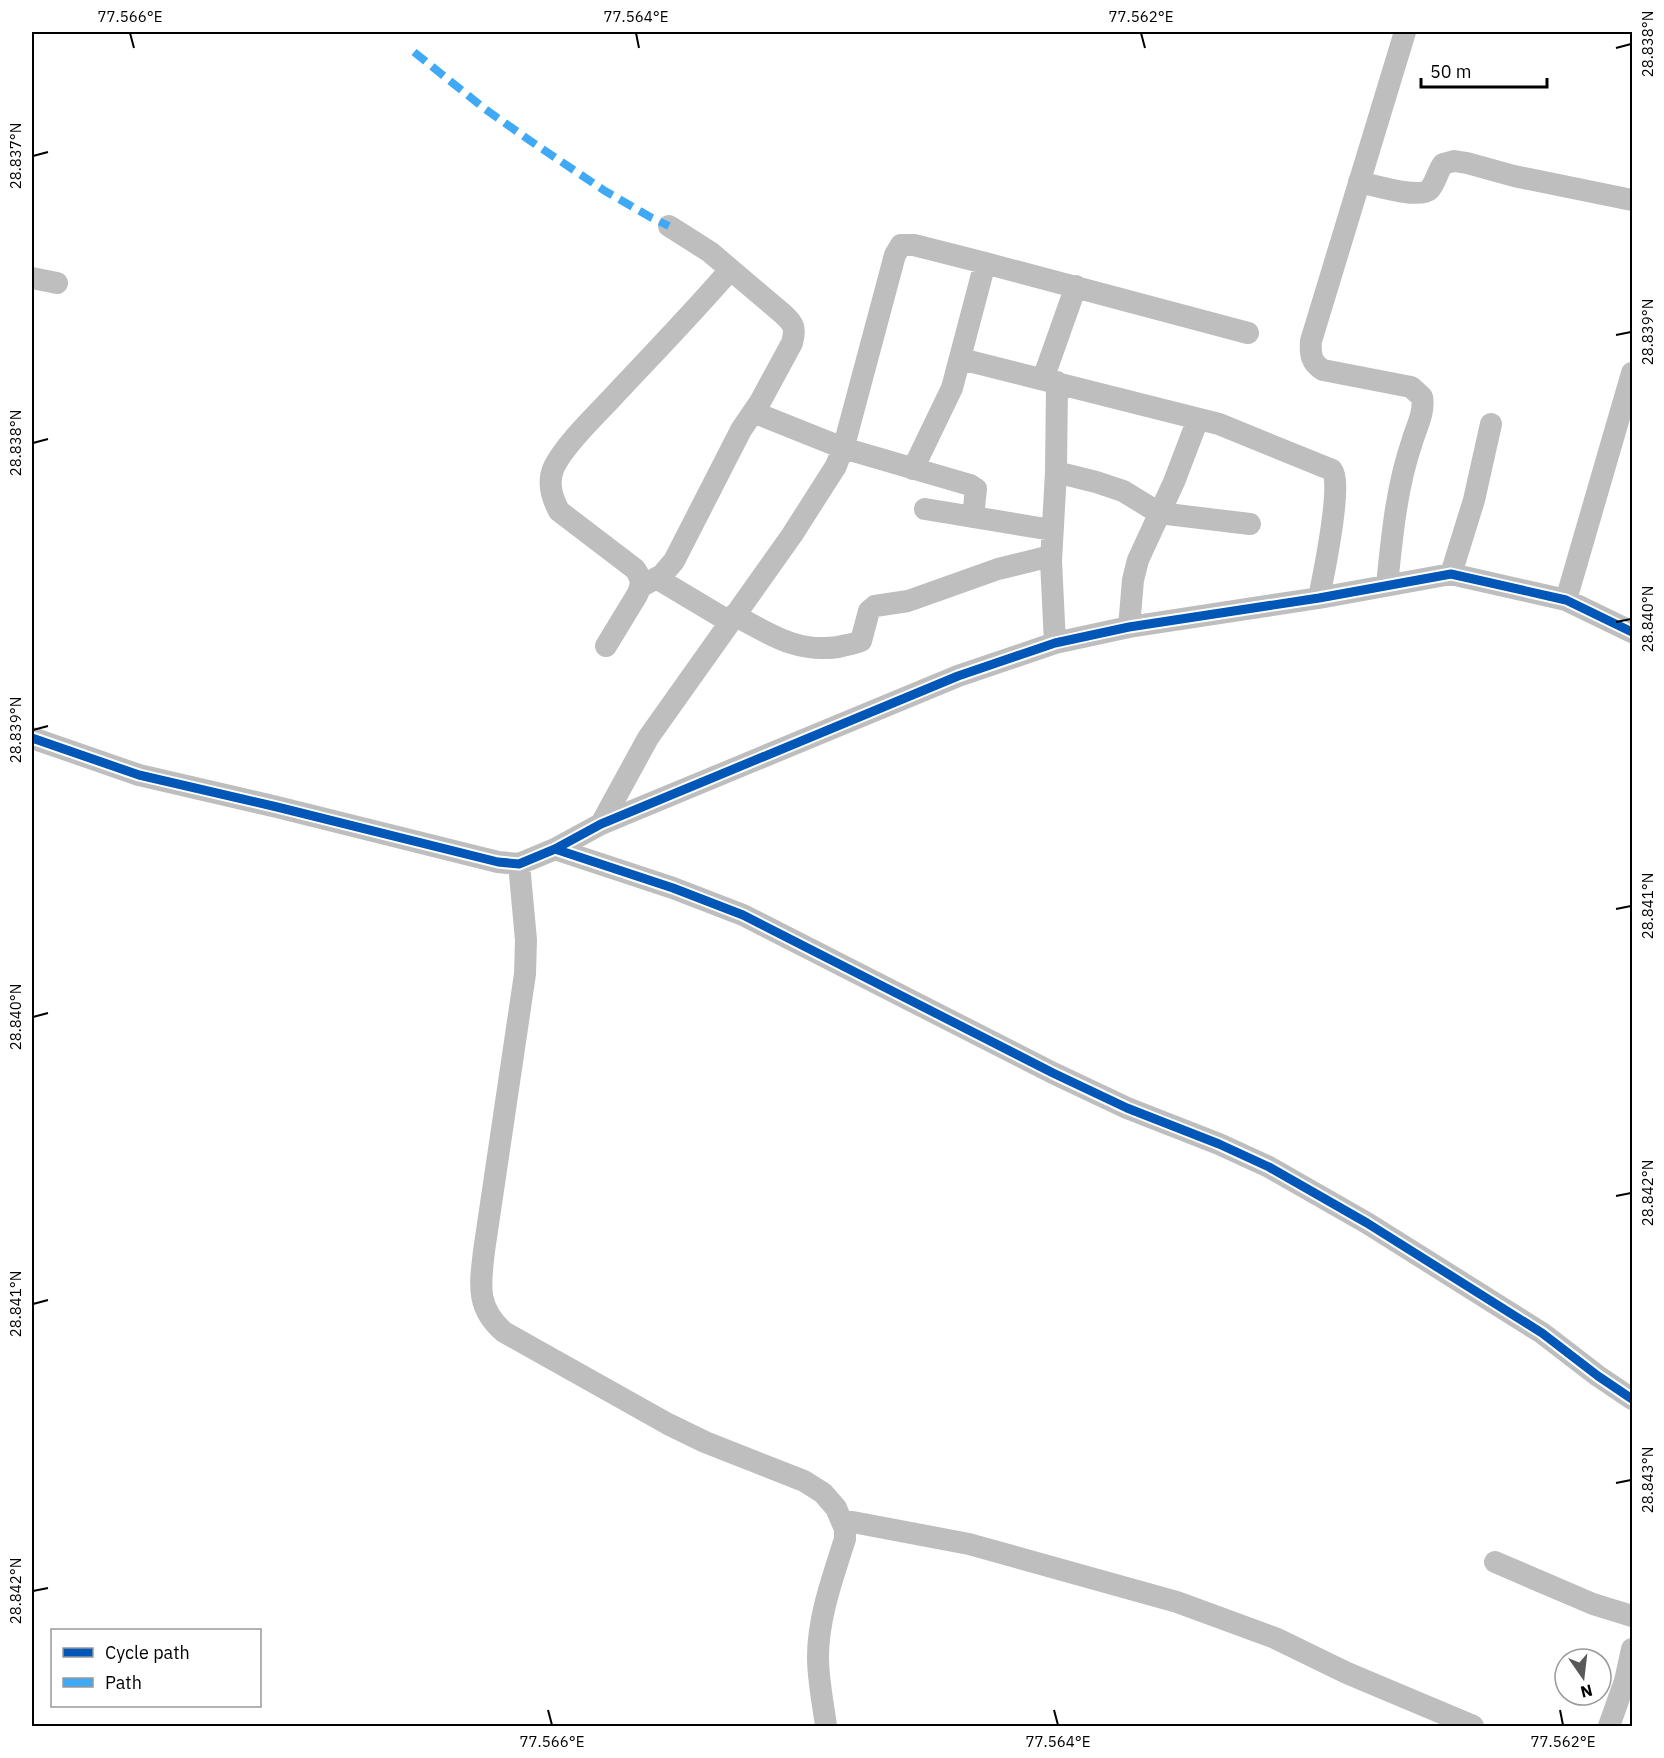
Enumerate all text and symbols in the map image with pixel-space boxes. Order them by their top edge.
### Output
text: 77.566°E [98,7,162,26]
text: 77.564°E [604,7,668,26]
text: 77.562°E [1109,7,1173,26]
text: 28.838°N [1638,11,1657,77]
scale bar [1421,51,1547,89]
text: 50 m [1430,60,1472,83]
text: 28.837°N [6,123,25,189]
text: 28.839°N [1638,299,1657,365]
text: 28.838°N [6,410,25,476]
text: 28.840°N [1638,586,1657,652]
text: 28.839°N [6,697,25,763]
text: 28.841°N [1638,873,1657,939]
text: 28.840°N [6,984,25,1050]
text: 28.842°N [1638,1160,1657,1226]
text: 28.841°N [6,1271,25,1337]
text: 28.843°N [1638,1447,1657,1513]
text: 28.842°N [6,1558,25,1624]
legend [51,1629,261,1707]
text: Cycle path [105,1641,190,1664]
north arrow [1553,1647,1613,1707]
text: Path [105,1671,142,1694]
text: N [1579,1680,1595,1703]
text: 77.566°E [520,1732,584,1751]
text: 77.564°E [1026,1732,1090,1751]
text: 77.562°E [1531,1732,1595,1751]

